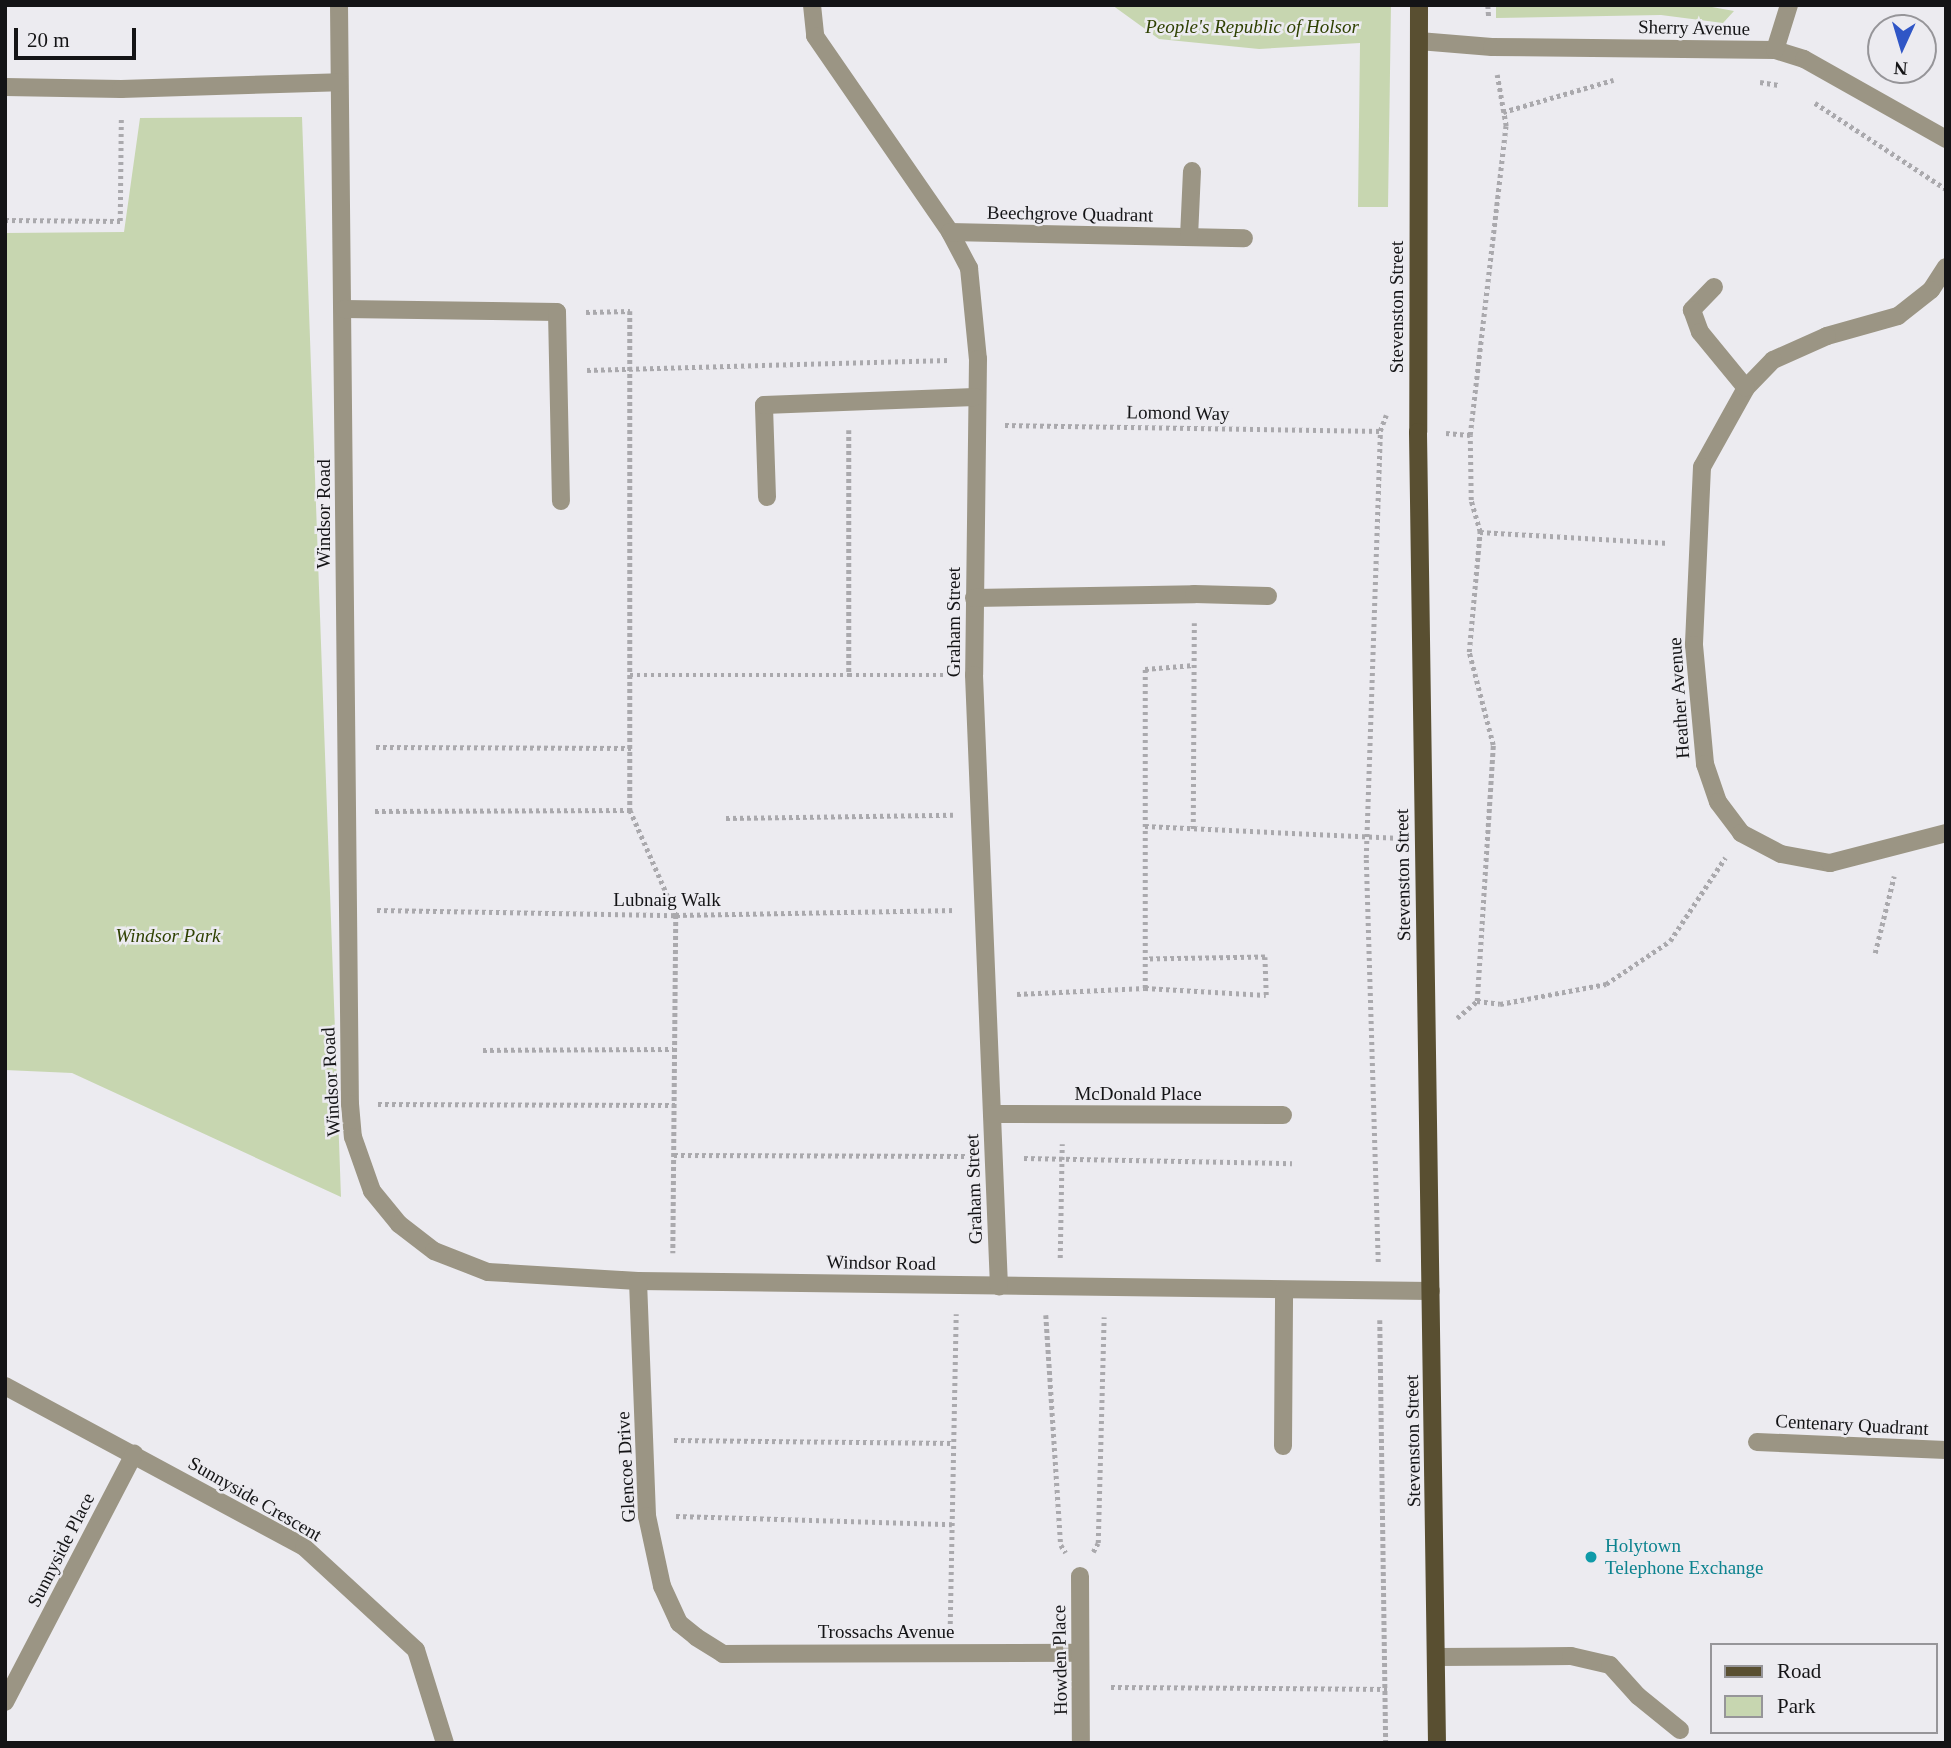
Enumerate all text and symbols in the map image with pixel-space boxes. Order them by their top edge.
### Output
scale bar [18,14,140,58]
north arrow [1867,14,1937,84]
park label: People's Republic of Holsor [1145,16,1359,38]
street label: Sherry Avenue [1637,16,1751,40]
text: 20 m [27,28,70,52]
text: N [1893,57,1908,79]
street label: Beechgrove Quadrant [987,201,1153,227]
street label: Stevenston Street [1386,241,1408,373]
street label: Lomond Way [1126,401,1230,425]
street label: Windsor Road [313,459,335,569]
street label: Graham Street [943,567,965,677]
street label: Heather Avenue [1663,636,1695,760]
street label: Stevenston Street [1390,809,1416,941]
street label: Lubnaig Walk [613,889,721,911]
park label: Windsor Park [115,925,221,947]
street label: Windsor Road [317,1027,345,1137]
street label: McDonald Place [1074,1083,1202,1105]
street label: Graham Street [961,1134,987,1244]
street label: Windsor Road [826,1251,936,1275]
street label: Stevenston Street [1400,1375,1426,1507]
street label: Centenary Quadrant [1775,1410,1929,1440]
street label: Glencoe Drive [612,1411,640,1523]
street label: Sunnyside Crescent [184,1452,326,1546]
street label: Sunnyside Place [22,1489,100,1611]
place label: Holytown Telephone Exchange [1605,1535,1764,1579]
marker: Holytown Telephone Exchange [1583,1549,1599,1565]
street label: Howden Place [1048,1605,1072,1715]
street label: Trossachs Avenue [817,1621,955,1643]
legend [1710,1643,1937,1734]
text: Road [1777,1659,1821,1683]
text: Park [1777,1694,1816,1718]

